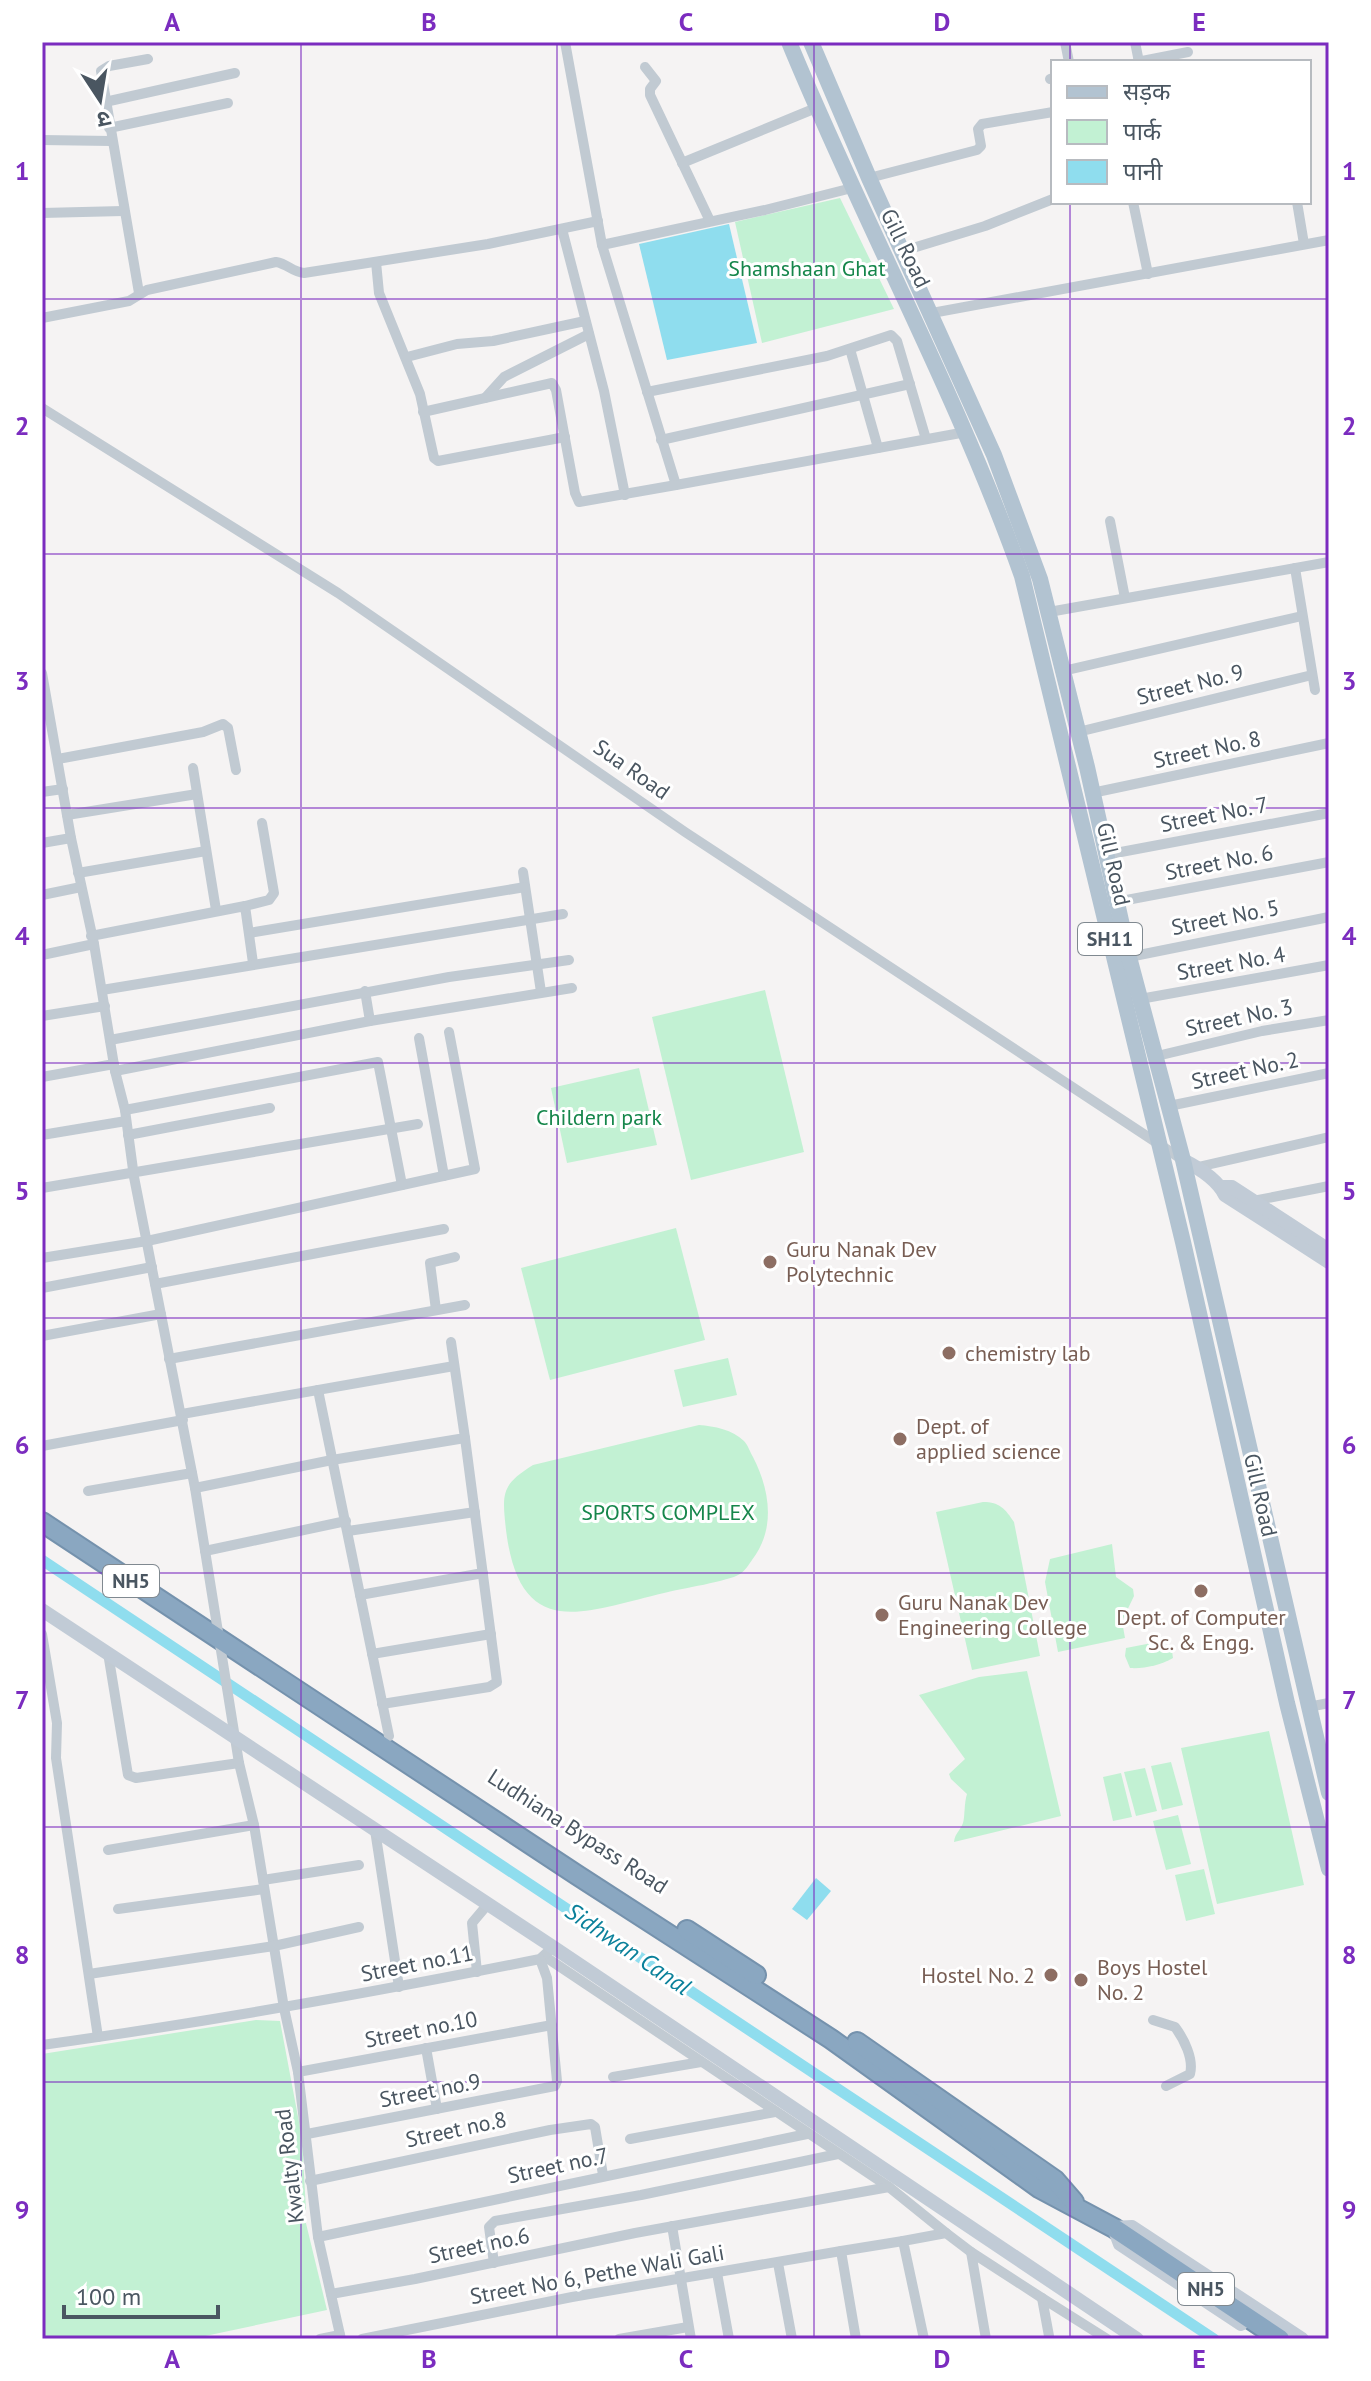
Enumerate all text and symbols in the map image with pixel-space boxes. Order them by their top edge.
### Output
text: A [164,5,180,38]
text: B [421,5,437,38]
text: C [679,5,693,38]
text: D [934,5,950,38]
text: E [1192,5,1206,38]
north arrow [60,60,140,140]
legend [1051,60,1311,204]
text: सड़क [1123,76,1171,107]
text: उ [94,105,113,135]
text: पार्क [1123,116,1162,147]
text: 1 [15,154,29,187]
text: 1 [1342,154,1356,187]
text: पानी [1123,156,1163,187]
street label: Gill Road [875,204,937,292]
park label: Shamshaan Ghat [728,254,886,282]
text: 2 [15,409,29,442]
text: 2 [1342,409,1356,442]
street label: Street No. 9 [1134,657,1246,711]
text: 3 [15,664,29,697]
text: 3 [1342,664,1356,697]
street label: Street No. 8 [1151,724,1263,774]
street label: Sua Road [588,733,676,805]
street label: Street No. 7 [1158,790,1270,838]
street label: Gill Road [1091,820,1137,908]
street label: Street No. 6 [1163,838,1275,886]
street label: Street No. 5 [1169,893,1281,941]
text: 4 [15,919,30,952]
text: 4 [1342,919,1357,952]
road number: SH11 [1078,923,1142,955]
street label: Street No. 4 [1175,940,1287,986]
street label: Street No. 3 [1183,992,1295,1042]
street label: Street No. 2 [1189,1045,1301,1095]
park label: Childern park [536,1103,663,1131]
text: 5 [15,1174,29,1207]
text: 5 [1342,1174,1356,1207]
place label: Guru Nanak Dev Polytechnic [786,1235,937,1288]
marker: Guru Nanak Dev Polytechnic [761,1253,779,1271]
place label: chemistry lab [965,1339,1091,1367]
marker: chemistry lab [940,1344,958,1362]
place label: Dept. of applied science [916,1412,1061,1465]
text: 6 [15,1428,29,1461]
text: 6 [1342,1428,1356,1461]
marker: Dept. of applied science [891,1430,909,1448]
street label: Gill Road [1238,1451,1284,1539]
park label: SPORTS COMPLEX [581,1498,755,1526]
road number: NH5 [103,1565,159,1597]
marker: Dept. of Computer Sc. & Engg. [1192,1582,1210,1600]
place label: Guru Nanak Dev Engineering College [898,1588,1087,1641]
place label: Dept. of Computer Sc. & Engg. [1116,1603,1286,1656]
marker: Guru Nanak Dev Engineering College [873,1606,891,1624]
text: 7 [15,1683,29,1716]
text: 7 [1342,1683,1356,1716]
street label: Ludhiana Bypass Road [483,1762,673,1900]
water label: Sidhwan Canal [560,1895,697,2002]
text: 8 [15,1938,29,1971]
street label: Street no.11 [358,1938,476,1988]
text: 8 [1342,1938,1356,1971]
place label: Boys Hostel No. 2 [1097,1953,1208,2006]
place label: Hostel No. 2 [921,1961,1035,1989]
marker: Hostel No. 2 [1042,1966,1060,1984]
marker: Boys Hostel No. 2 [1072,1971,1090,1989]
street label: Street no.10 [362,2004,480,2054]
street label: Street no.9 [377,2066,483,2114]
street label: Street no.8 [403,2105,509,2153]
street label: Kwalty Road [268,2107,310,2225]
street label: Street no.7 [505,2141,611,2189]
text: 9 [15,2193,29,2226]
text: 9 [1342,2193,1356,2226]
street label: Street no.6 [426,2221,532,2269]
street label: Street No 6, Pethe Wali Gali [468,2238,726,2310]
scale bar [64,2269,218,2319]
road number: NH5 [1178,2273,1234,2305]
text: 100 m [76,2281,141,2312]
text: A [164,2342,180,2375]
text: B [421,2342,437,2375]
text: C [679,2342,693,2375]
text: D [934,2342,950,2375]
text: E [1192,2342,1206,2375]

